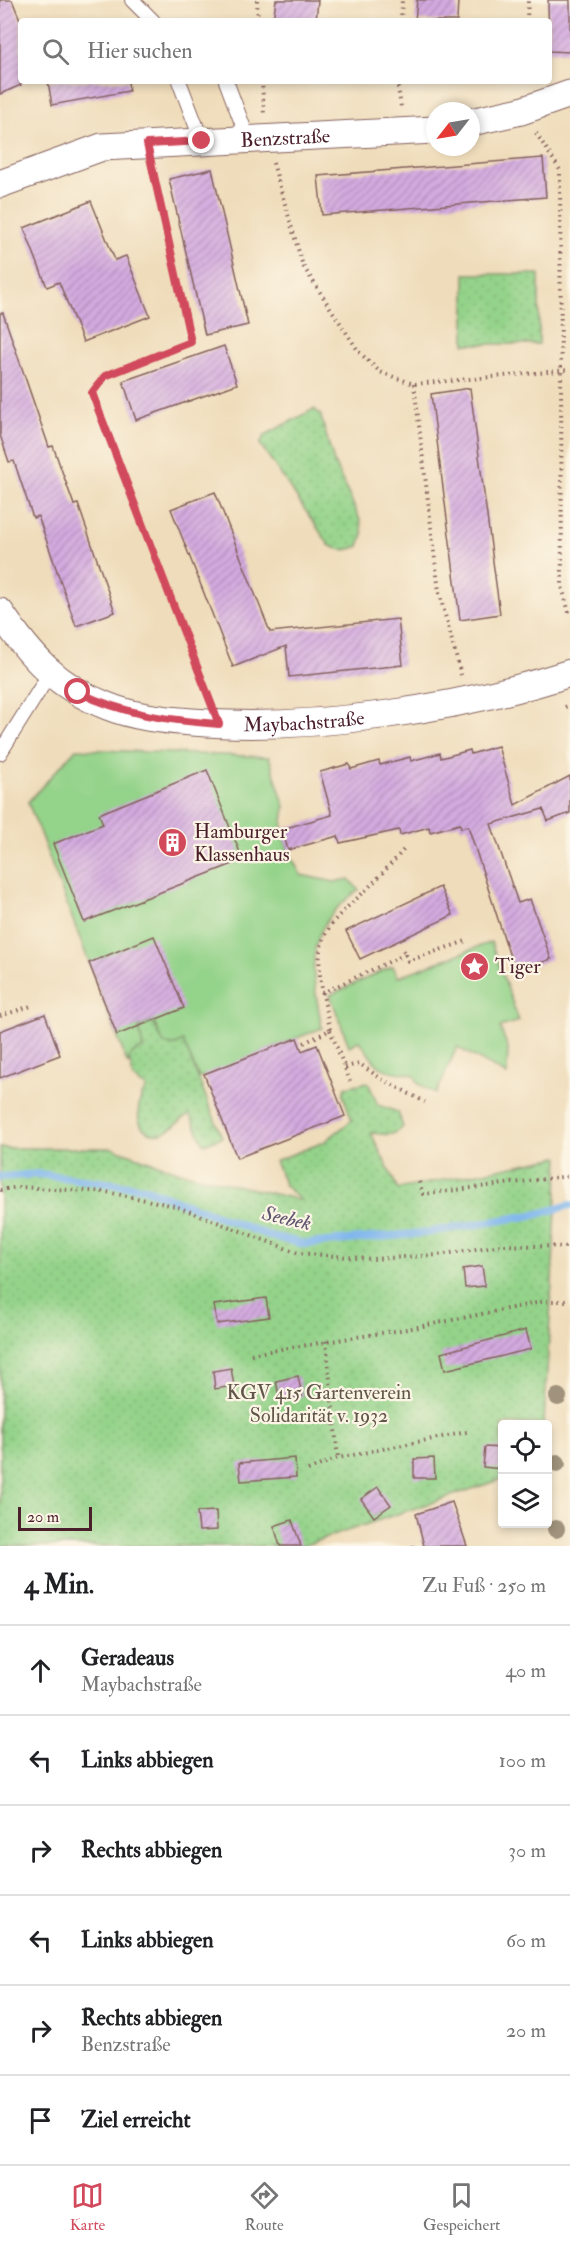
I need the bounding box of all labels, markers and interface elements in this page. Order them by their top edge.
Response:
search box [18,18,552,84]
icon: search [39,35,72,68]
text: Hier suchen [87,37,193,65]
north arrow [426,102,480,156]
street label: Benzstraße [240,123,331,153]
route end [188,127,214,153]
route start [64,678,90,704]
street label: Maybachstraße [243,705,366,737]
place label: Hamburger Klassenhaus [194,819,290,867]
building icon: Hamburger Klassenhaus [157,826,189,858]
place icon: Tiger [458,950,490,982]
place label: Tiger [495,954,541,979]
water label: Seebek [259,1200,314,1237]
park label: KGV 415 Gartenverein Solidarität v. 1932 [227,1380,411,1428]
map controls [498,1420,552,1528]
button: locate [498,1420,552,1474]
button: layers [498,1474,552,1528]
scale bar [18,1504,92,1532]
text: 20 m [27,1507,59,1527]
text: 4 Min. [24,1569,94,1601]
text: Zu Fuß · 250 m [422,1573,546,1598]
text: Geradeaus [81,1644,174,1672]
icon: ahead [24,1654,57,1687]
text: 40 m [505,1658,546,1683]
text: Maybachstraße [81,1672,202,1697]
icon: left [24,1744,57,1777]
text: Links abbiegen [81,1746,214,1774]
text: 100 m [499,1748,546,1773]
icon: right [24,1834,57,1867]
text: Rechts abbiegen [81,1836,222,1864]
text: 30 m [508,1838,546,1863]
icon: left [24,1924,57,1957]
text: Links abbiegen [81,1926,214,1954]
text: 60 m [506,1928,546,1953]
text: Rechts abbiegen [81,2004,222,2032]
icon: right [24,2014,57,2047]
text: 20 m [506,2018,546,2043]
text: Benzstraße [81,2032,171,2057]
icon: arrive [24,2104,57,2137]
text: Ziel erreicht [81,2106,191,2134]
tab: Karte [70,2179,105,2235]
tab: Route [245,2179,284,2235]
tab: Gespeichert [423,2179,500,2235]

